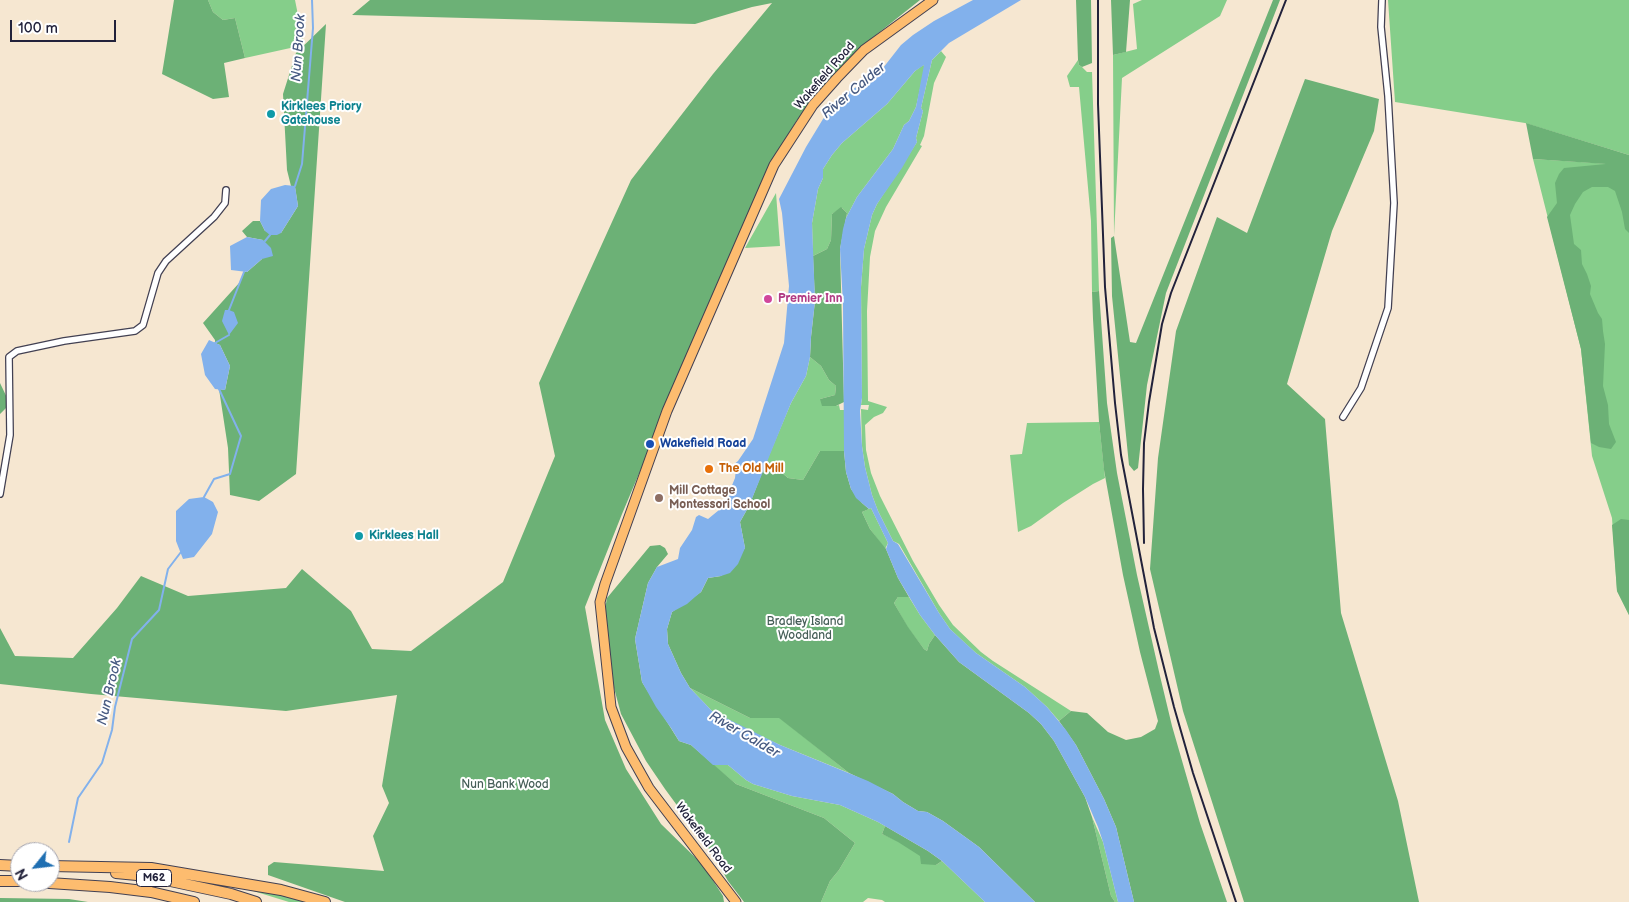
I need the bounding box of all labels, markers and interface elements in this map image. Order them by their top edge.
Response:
scale bar [12,10,119,42]
water label: Nun Brook [288,14,310,82]
text: 100 m [18,19,58,38]
street label: Wakefield Road [792,39,858,113]
water label: River Calder [819,59,889,123]
place label: Kirklees Priory Gatehouse [281,100,361,128]
marker: Kirklees Priory Gatehouse [265,108,277,120]
place label: Premier Inn [778,292,842,306]
marker: Premier Inn [762,293,774,305]
place label: Wakefield Road [660,437,746,451]
marker: Wakefield Road [644,438,656,450]
place label: The Old Mill [719,462,784,476]
marker: The Old Mill [703,463,715,475]
place label: Mill Cottage Montessori School [669,484,770,512]
marker: Mill Cottage Montessori School [653,492,665,504]
place label: Kirklees Hall [369,529,439,543]
marker: Kirklees Hall [353,530,365,542]
park label: Bradley Island Woodland [767,615,843,643]
water label: Nun Brook [94,657,126,727]
water label: River Calder [706,708,782,762]
park label: Nun Bank Wood [461,778,549,792]
street label: Wakefield Road [672,800,734,876]
north arrow [10,842,60,892]
text: N [12,865,32,883]
road number: M62 [136,870,172,886]

